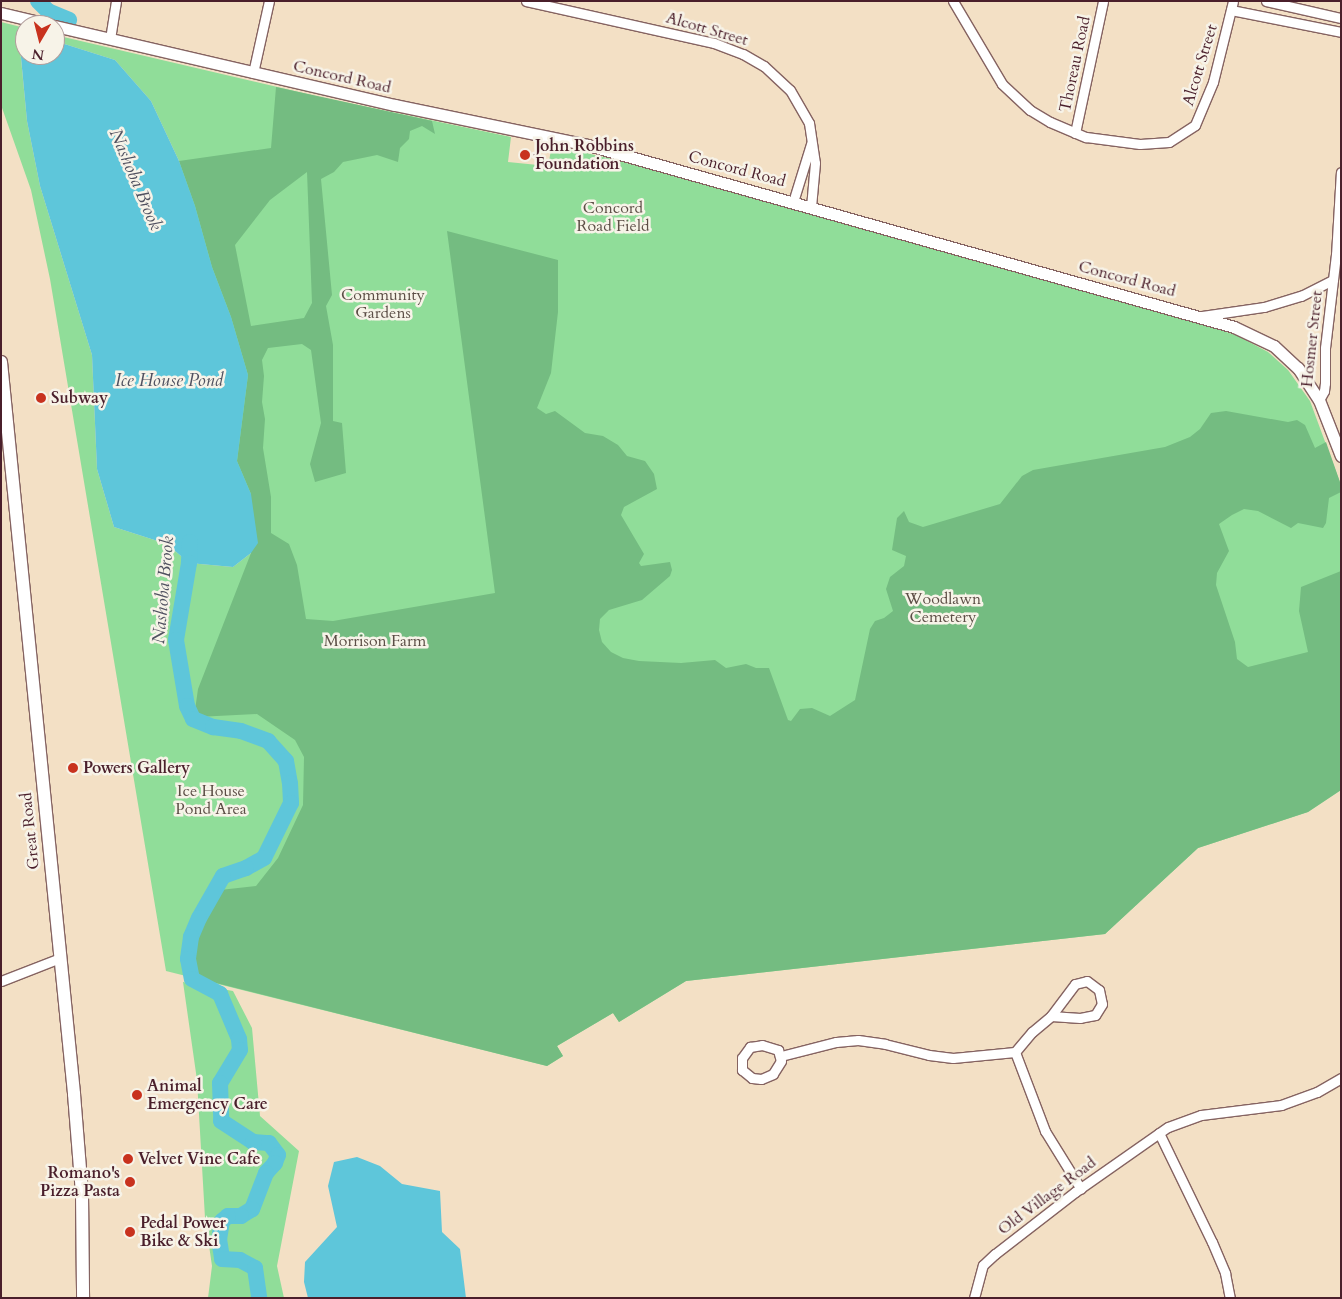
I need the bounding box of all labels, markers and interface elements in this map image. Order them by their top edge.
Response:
street label: Alcott Street [664,8,750,50]
street label: Thoreau Road [1055,14,1095,114]
north arrow [15,15,65,65]
street label: Alcott Street [1178,22,1222,108]
text: N [31,44,45,65]
street label: Concord Road [291,56,393,98]
water label: Nashoba Brook [104,126,166,234]
place label: John Robbins Foundation [535,136,634,174]
street label: Concord Road [686,147,788,191]
marker: John Robbins Foundation [519,149,531,161]
park label: Concord Road Field [577,198,649,236]
street label: Concord Road [1076,257,1178,301]
park label: Community Gardens [341,285,425,323]
street label: Hosmer Street [1297,290,1327,388]
water label: Ice House Pond [115,370,223,392]
place label: Subway [51,388,108,408]
marker: Subway [35,392,47,404]
water label: Nashoba Brook [149,535,179,645]
park label: Woodlawn Cemetery [905,589,981,627]
park label: Morrison Farm [324,631,426,651]
place label: Powers Gallery [83,758,190,778]
marker: Powers Gallery [67,762,79,774]
park label: Ice House Pond Area [175,781,247,819]
street label: Great Road [16,792,44,870]
place label: Animal Emergency Care [147,1076,268,1114]
marker: Animal Emergency Care [131,1089,143,1101]
place label: Velvet Vine Cafe [138,1149,260,1169]
marker: Velvet Vine Cafe [122,1153,134,1165]
street label: Old Village Road [994,1153,1100,1239]
place label: Romano's Pizza Pasta [40,1163,120,1201]
marker: Romano's Pizza Pasta [124,1176,136,1188]
place label: Pedal Power Bike & Ski [140,1213,226,1251]
marker: Pedal Power Bike & Ski [124,1226,136,1238]

